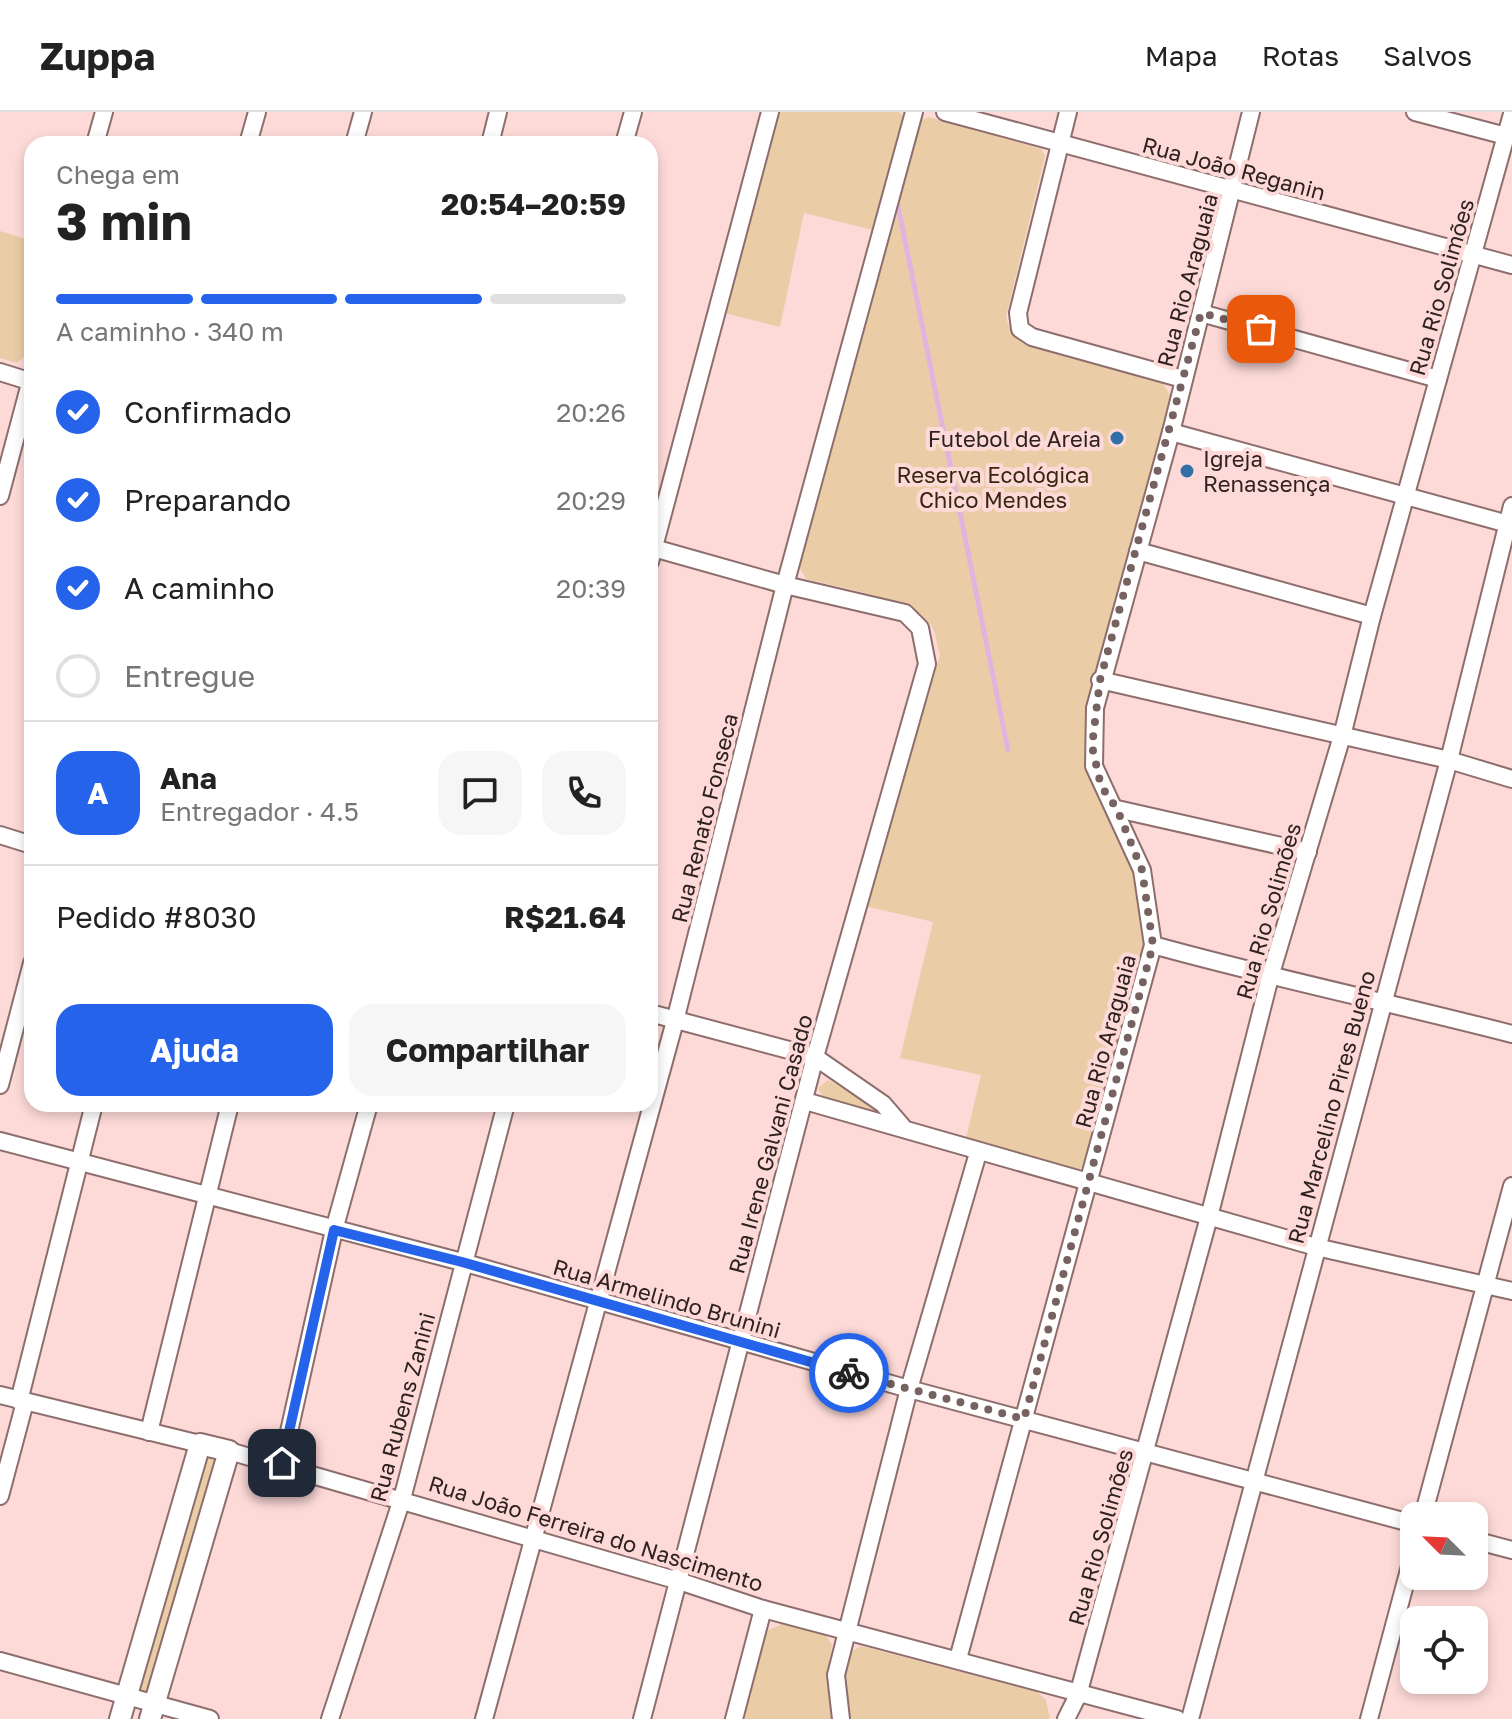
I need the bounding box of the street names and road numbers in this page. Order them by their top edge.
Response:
street label: Rua João Reganin [1139,131,1329,205]
street label: Rua Rio Araguaia [1151,190,1223,370]
street label: Rua Rio Solimões [1403,196,1479,378]
street label: Rua Renato Fonseca [665,710,743,926]
street label: Rua Rio Solimões [1230,820,1306,1002]
street label: Rua Rio Araguaia [1069,951,1141,1131]
street label: Rua Marcelino Pires Bueno [1282,968,1380,1246]
street label: Rua Irene Galvani Casado [722,1011,818,1277]
street label: Rua Armelindo Brunini [550,1253,784,1343]
street label: Rua Rubens Zanini [364,1309,440,1505]
street label: Rua Rio Solimões [1062,1446,1138,1628]
street label: Rua João Ferreira do Nascimento [426,1469,766,1597]

